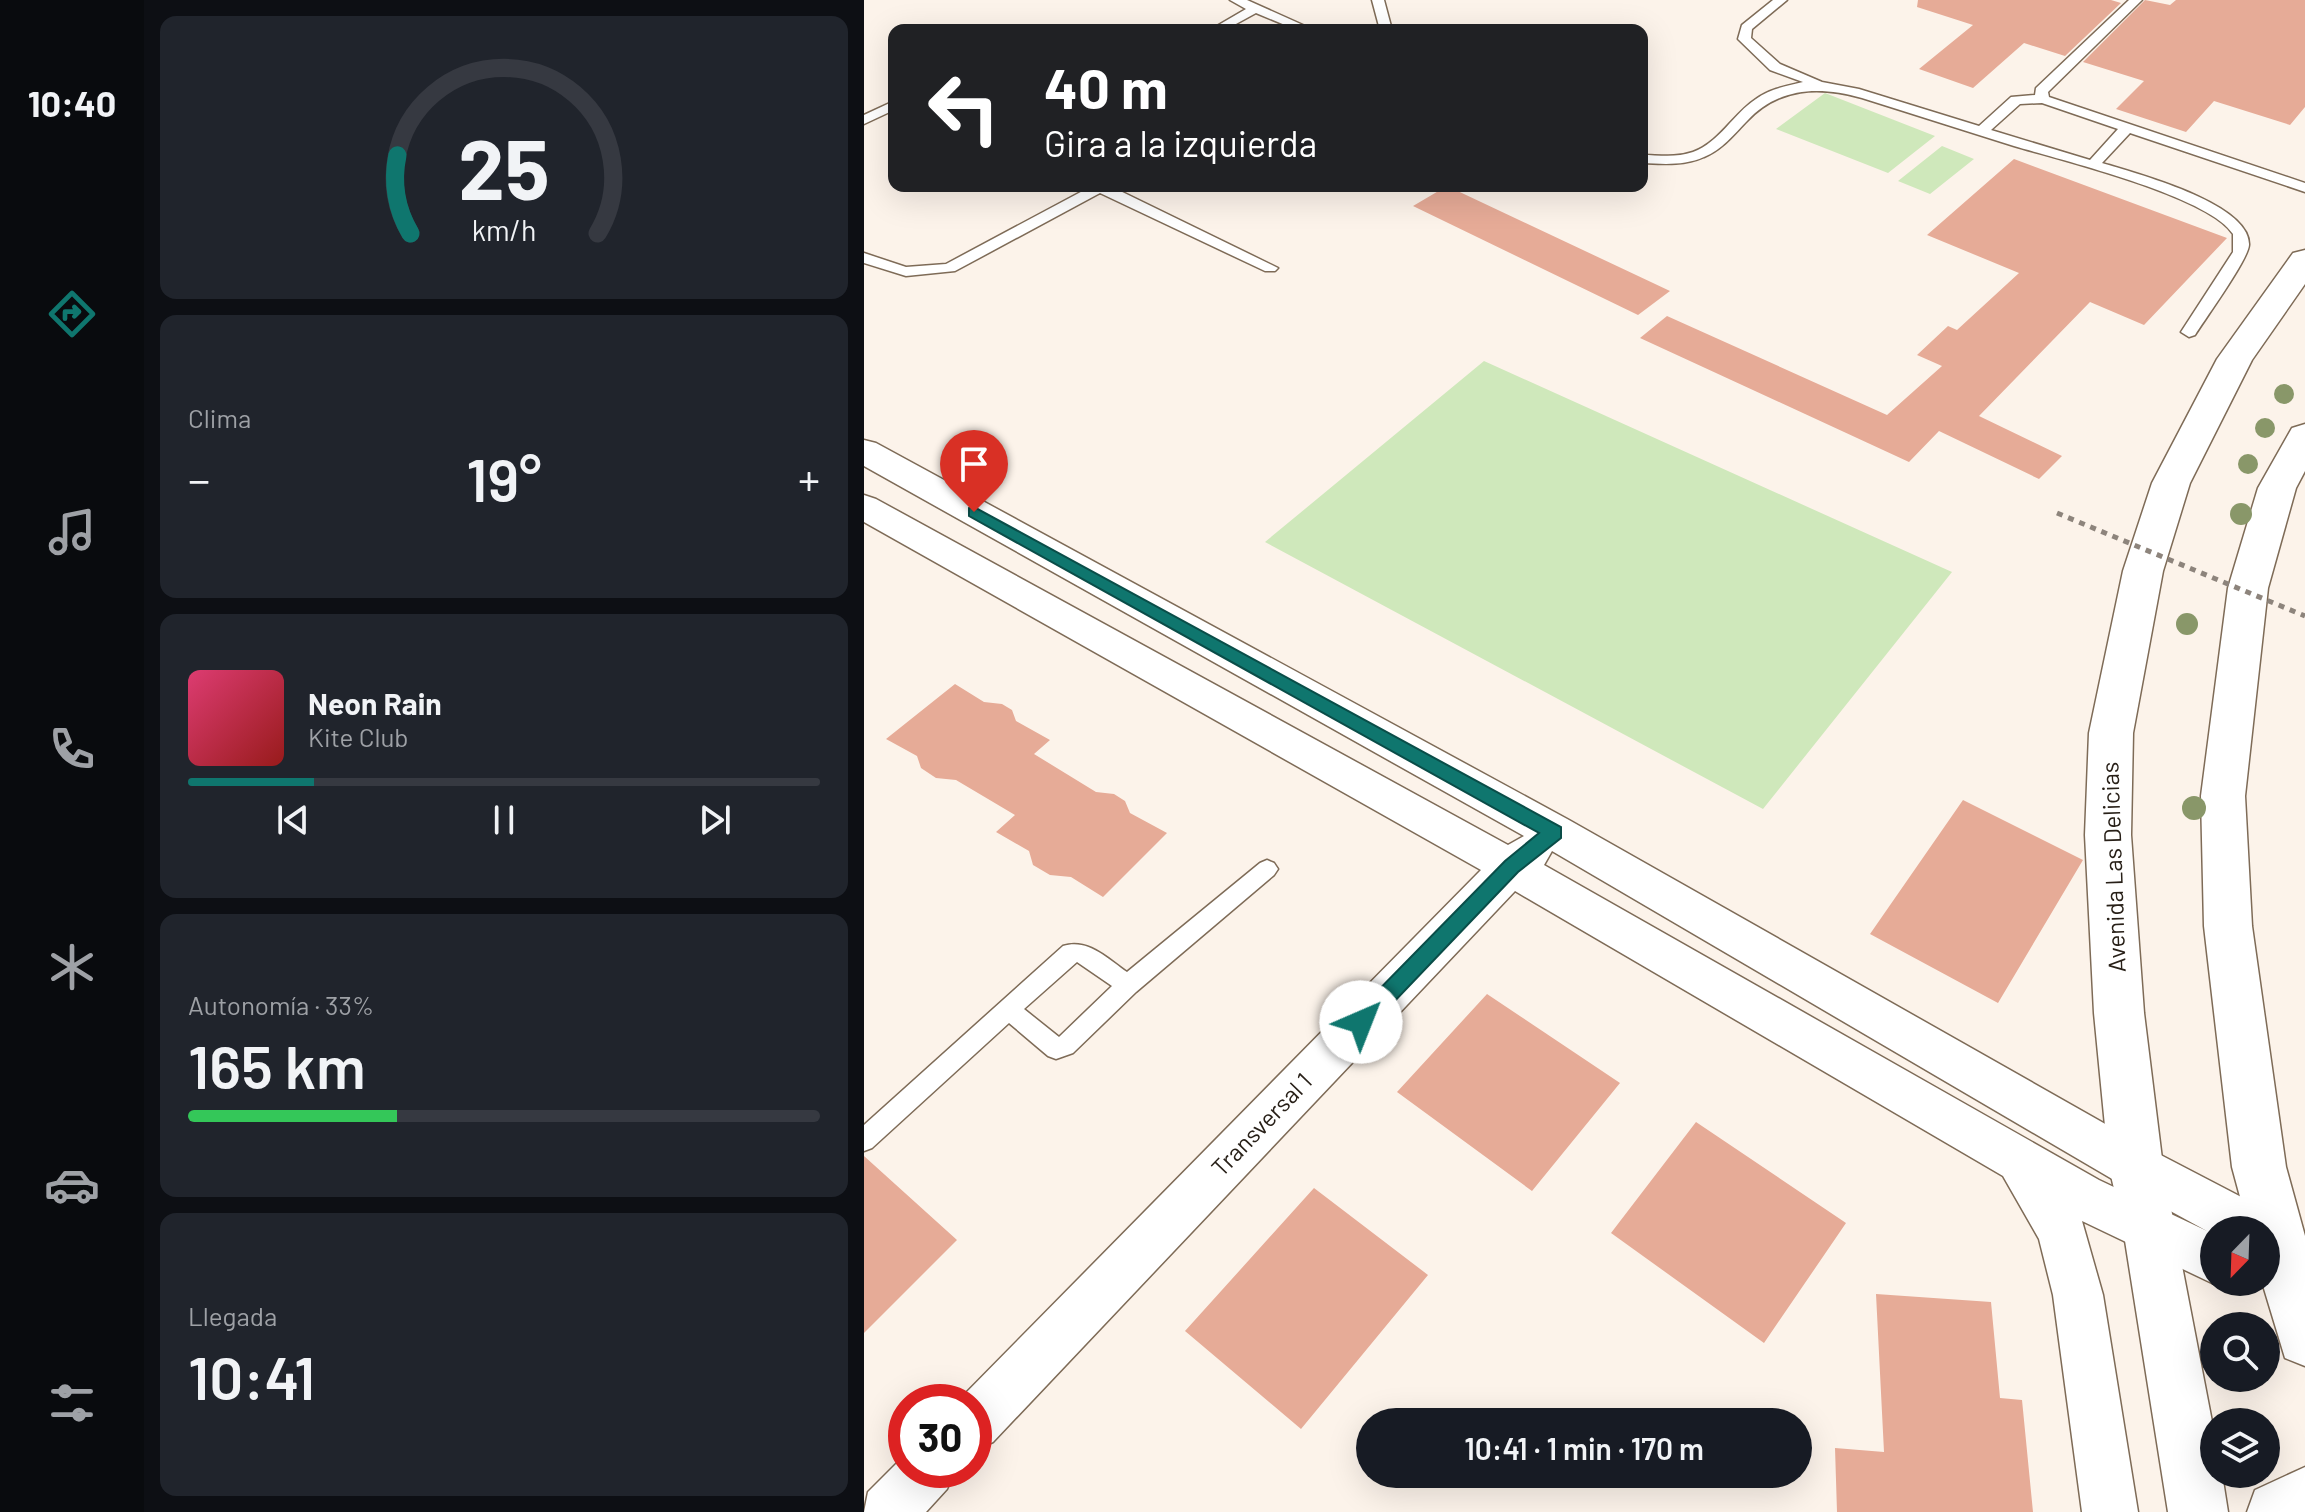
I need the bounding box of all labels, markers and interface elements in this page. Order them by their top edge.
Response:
text: 40 m [1044,53,1168,120]
icon: left [912,56,1016,160]
text: 10:40 [28,81,116,124]
text: 25 [458,116,550,216]
text: Gira a la izquierda [1044,121,1317,164]
text: km/h [472,212,536,247]
icon: directions [44,286,100,342]
text: Clima [188,402,251,433]
pin [940,430,1008,512]
text: 19° [466,442,542,514]
icon: arrive [952,442,996,486]
text: − [188,452,210,505]
text: + [798,452,820,505]
icon: music [44,504,100,560]
text: Neon Rain [308,685,442,721]
icon: phone [44,721,100,777]
text: Kite Club [308,721,409,752]
street label: Avenida Las Delicias [2094,761,2131,973]
icon: previous [271,798,315,842]
icon: pause [482,798,526,842]
icon: next [693,798,737,842]
icon: climate [44,939,100,995]
position arrow [1319,980,1403,1064]
text: Autonomía · 33% [188,989,374,1020]
text: 165 km [188,1029,366,1101]
street label: Transversal 1 [1205,1066,1317,1182]
icon: car [44,1157,100,1213]
north arrow [2200,1216,2280,1296]
map controls [2200,1216,2280,1488]
text: Llegada [188,1300,277,1331]
button: search [2200,1312,2280,1392]
text: 10:41 [188,1340,315,1412]
icon: filters [44,1375,100,1431]
speed limit sign: 30 [888,1384,992,1488]
button: layers [2200,1408,2280,1488]
text: 10:41 · 1 min · 170 m [1464,1430,1704,1466]

